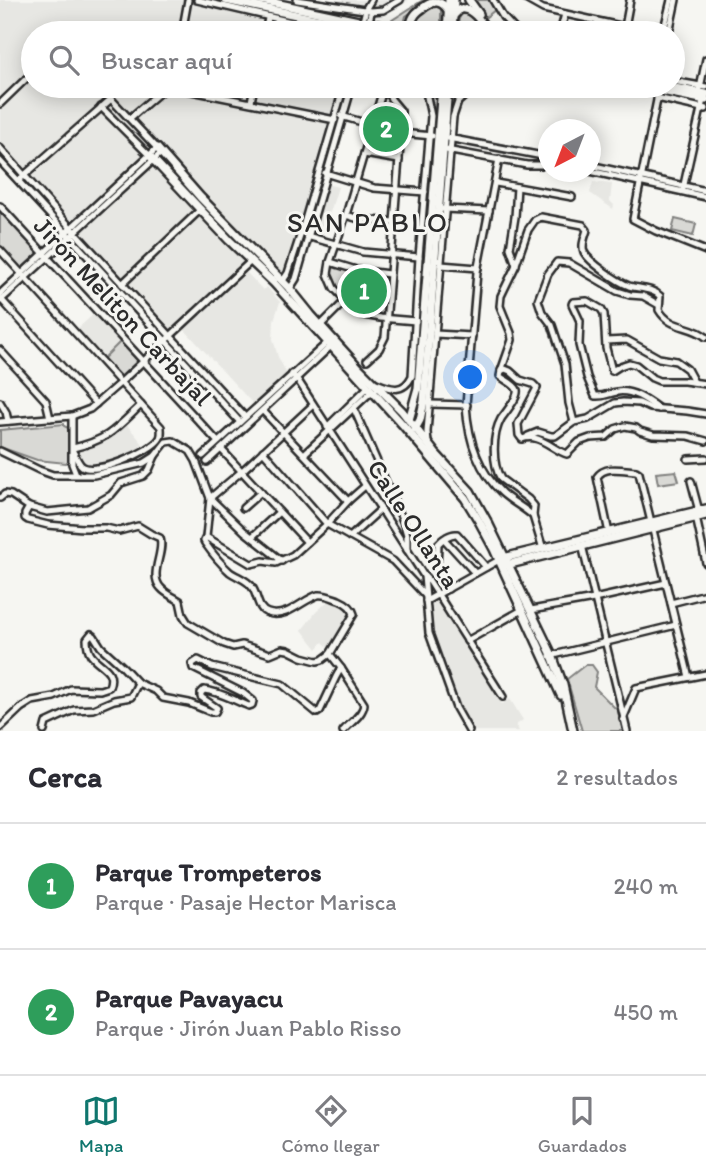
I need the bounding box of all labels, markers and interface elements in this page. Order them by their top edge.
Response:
search box [21,21,685,98]
icon: search [45,41,83,79]
text: Buscar aquí [101,44,232,76]
pin: 2 [363,103,409,155]
north arrow [538,119,601,182]
district label: SAN PABLO [287,205,449,239]
street label: Jirón Meliton Carbajal [27,210,219,412]
pin: 1 [341,265,387,317]
your location [453,360,487,394]
street label: Calle Ollanta [360,453,468,595]
text: Cerca [28,758,102,795]
text: 2 resultados [556,763,678,791]
text: Parque Trompeteros [95,856,322,888]
text: 1 [46,872,56,900]
text: 240 m [613,872,678,900]
text: Parque · Pasaje Hector Marisca [95,888,397,916]
text: Parque Pavayacu [95,982,283,1014]
text: 2 [45,998,57,1026]
text: 450 m [613,998,678,1026]
text: Parque · Jirón Juan Pablo Risso [95,1014,401,1042]
tab: Mapa [79,1092,123,1157]
tab: Cómo llegar [281,1092,380,1157]
tab: Guardados [538,1092,627,1157]

